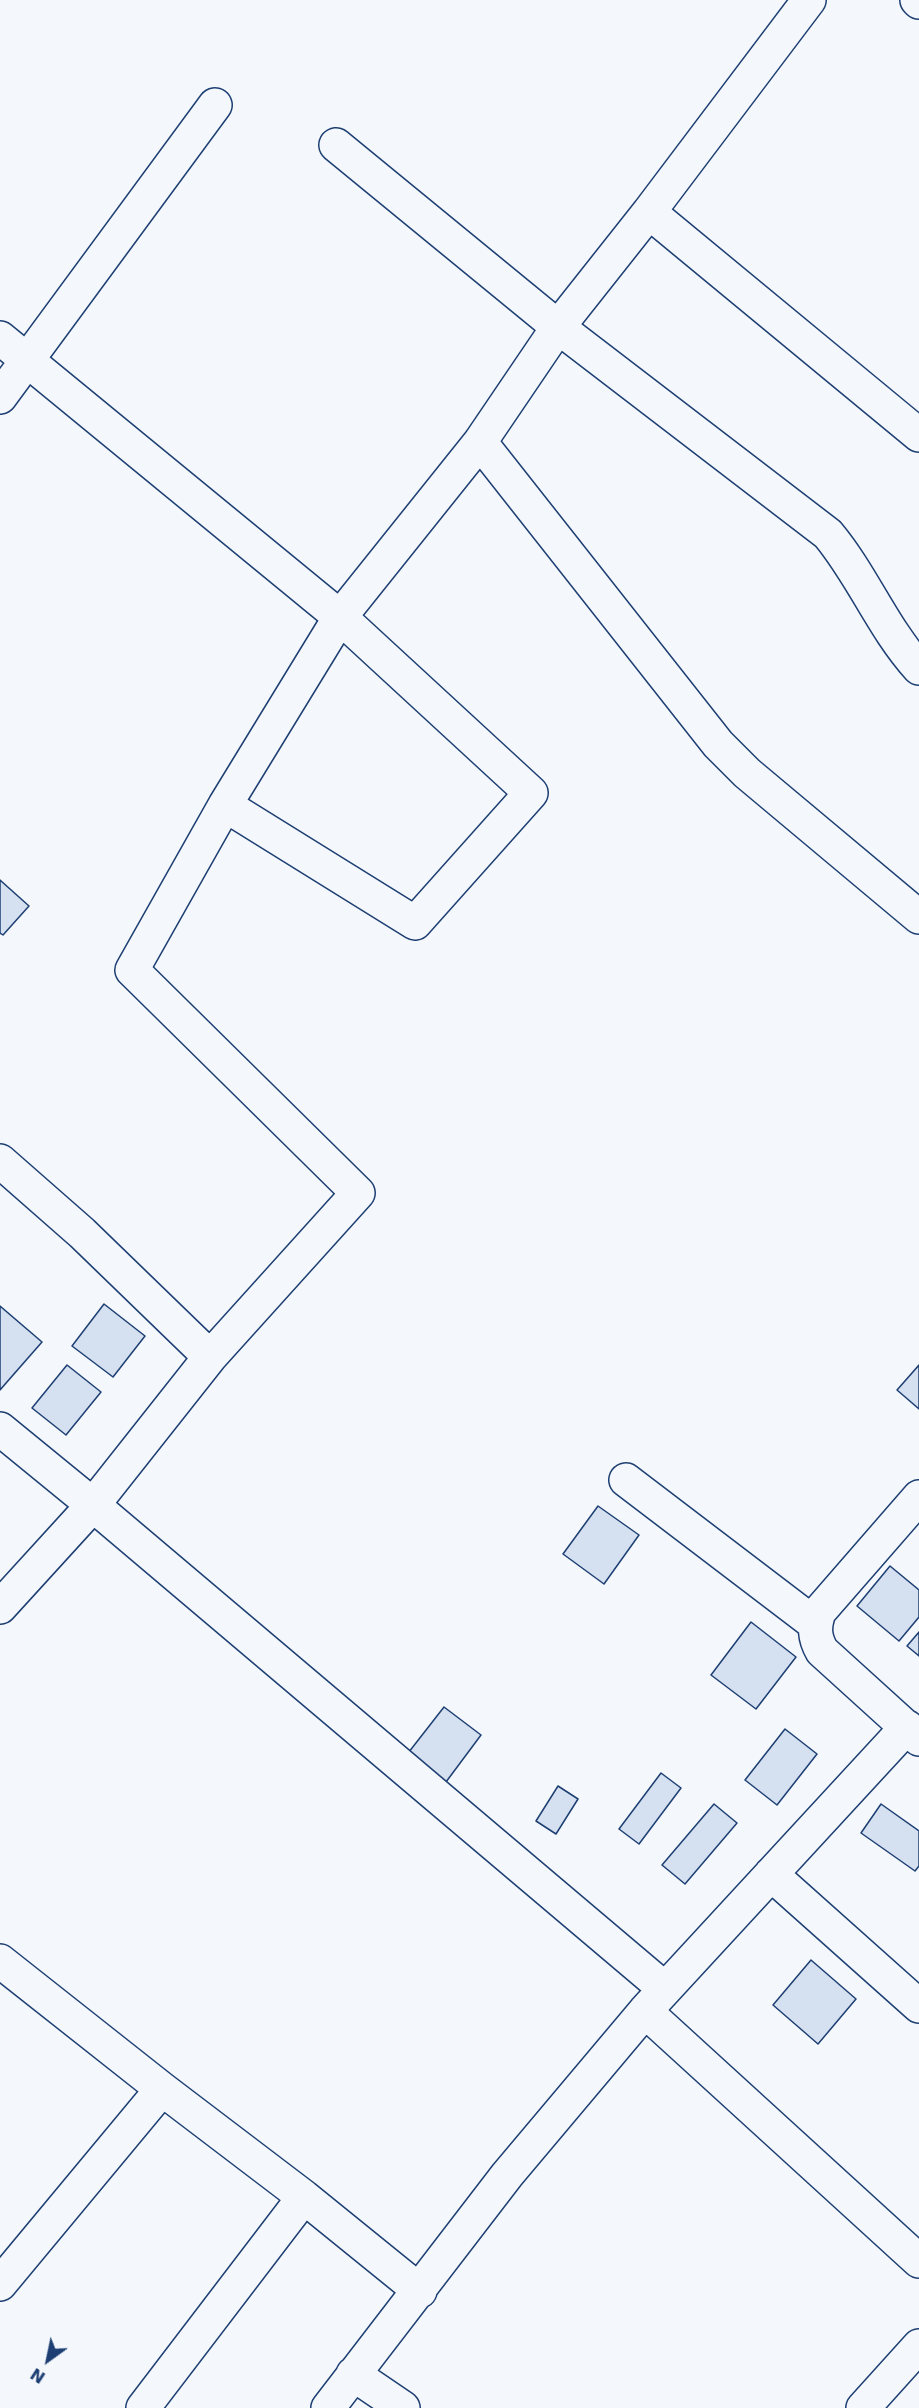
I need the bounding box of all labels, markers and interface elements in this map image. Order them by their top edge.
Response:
north arrow [18,2330,78,2390]
text: N [27,2364,49,2387]

